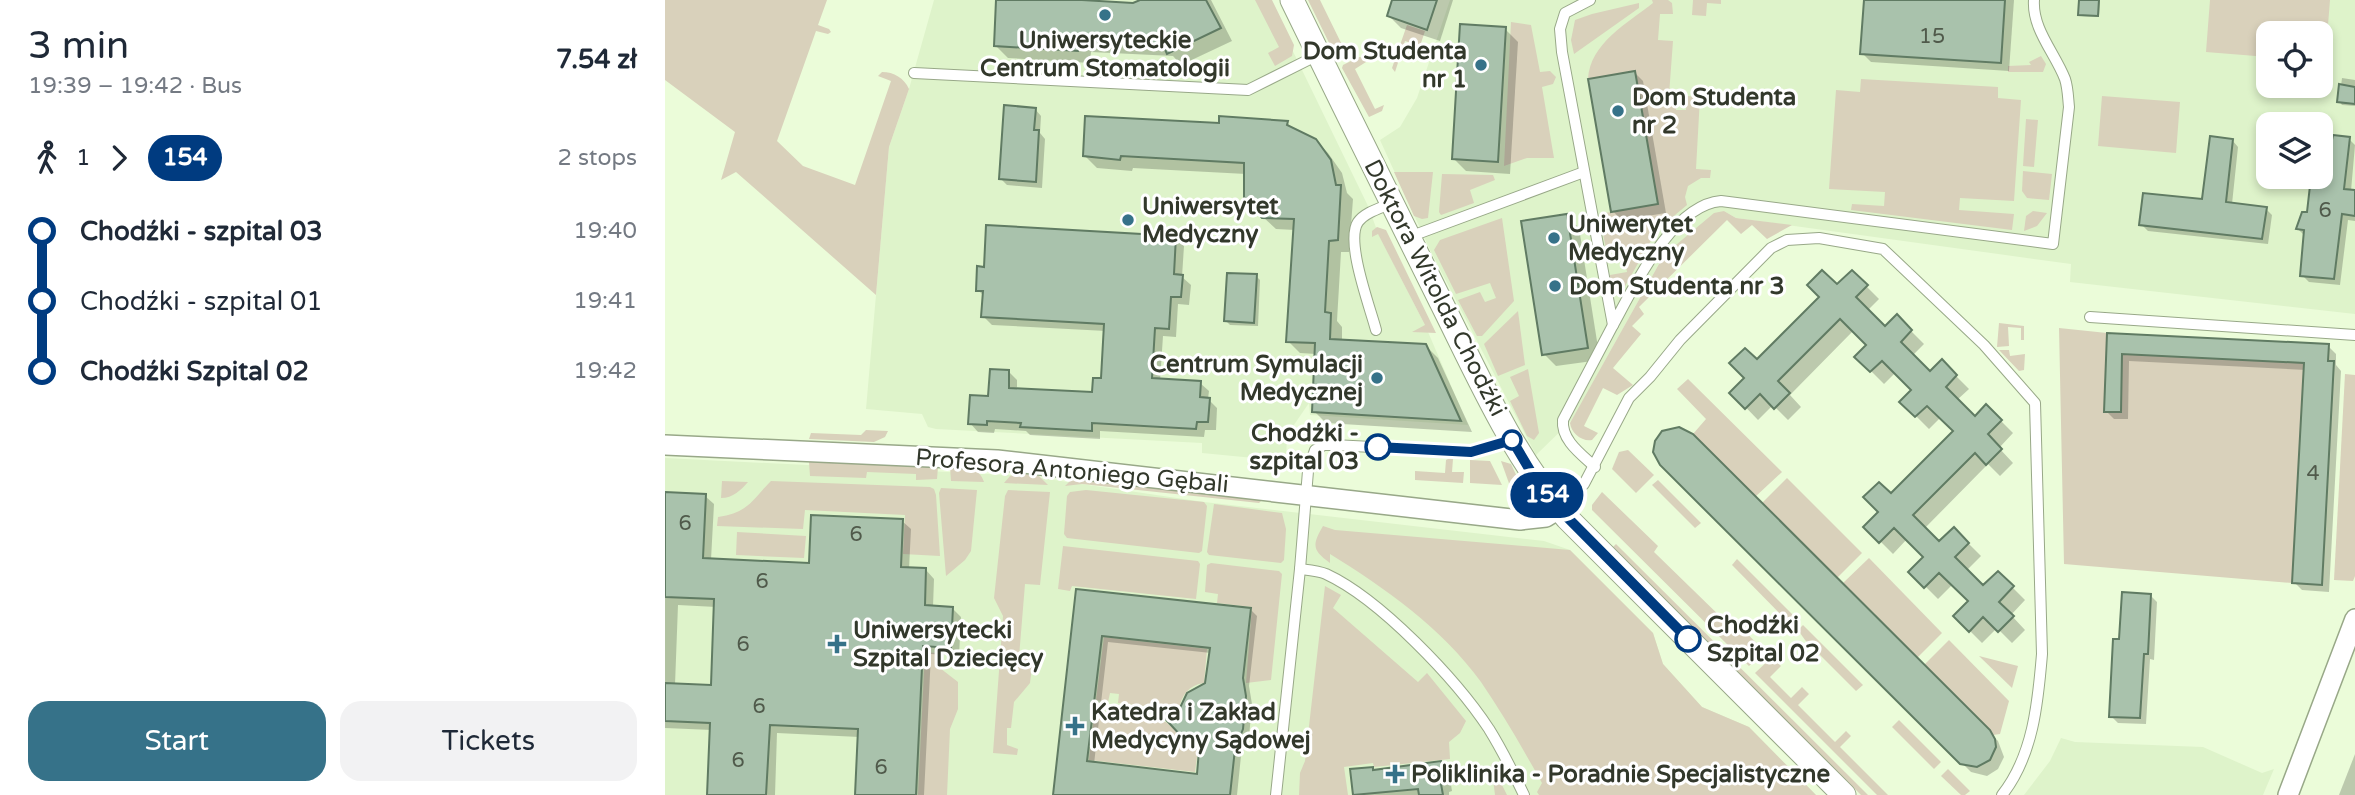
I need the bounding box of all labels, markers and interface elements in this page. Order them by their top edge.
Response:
marker: Uniwersyteckie Centrum Stomatologii [1097,7,1113,23]
map controls [2256,21,2333,189]
button: locate [2256,21,2333,98]
text: 3 min [28,23,129,69]
house number: 15 [1919,24,1945,49]
place label: Uniwersyteckie Centrum Stomatologii [980,26,1230,83]
place label: Dom Studenta nr 1 [1303,37,1467,94]
text: 7.54 zł [556,44,637,75]
marker: Dom Studenta nr 1 [1473,57,1489,73]
text: 19:39 – 19:42 · Bus [28,72,242,100]
place label: Dom Studenta nr 2 [1632,83,1796,140]
marker: Dom Studenta nr 2 [1610,103,1626,119]
button: layers [2256,112,2333,189]
icon: walk [28,139,66,177]
icon: forward [100,139,138,177]
text: 154 [162,143,208,172]
text: 1 [76,144,90,172]
text: 2 stops [557,144,637,172]
street label: Doktora Witolda Chodźki [1358,155,1512,421]
place label: Uniwersytet Medyczny [1142,192,1279,249]
house number: 6 [2318,198,2332,223]
place label: Uniwerytet Medyczny [1568,210,1694,267]
marker: Uniwersytet Medyczny [1120,212,1136,228]
text: Chodźki - szpital 03 [80,216,323,247]
text: 19:40 [573,217,637,245]
marker: Uniwerytet Medyczny [1546,230,1562,246]
place label: Dom Studenta nr 3 [1569,272,1785,301]
marker: Dom Studenta nr 3 [1547,278,1563,294]
text: Chodźki - szpital 01 [80,286,323,317]
text: 19:41 [573,287,637,315]
place label: Centrum Symulacji Medycznej [1150,350,1363,407]
text: Chodźki Szpital 02 [80,356,309,387]
text: 19:42 [573,357,637,385]
marker: Centrum Symulacji Medycznej [1369,370,1385,386]
place label: Chodźki - szpital 03 [1249,419,1359,476]
unlabelled marker [1502,430,1522,450]
marker: Chodźki - szpital 03 [1365,434,1391,460]
street label: Profesora Antoniego Gębali [914,443,1230,499]
house number: 4 [2306,461,2320,486]
line badge: 154 [1507,472,1587,518]
text: 154 [1524,480,1570,509]
house number: 6 [678,511,692,536]
house number: 6 [849,522,863,547]
house number: 6 [755,569,769,594]
place label: Chodźki Szpital 02 [1707,611,1820,668]
place label: Uniwersytecki Szpital Dziecięcy [853,616,1043,673]
marker: Chodźki Szpital 02 [1675,626,1701,652]
house number: 6 [736,632,750,657]
marker: Uniwersytecki Szpital Dziecięcy [827,634,847,654]
house number: 6 [752,694,766,719]
place label: Katedra i Zakład Medycyny Sądowej [1091,698,1311,755]
button: Start [28,701,326,781]
button: Tickets [340,701,637,781]
marker: Katedra i Zakład Medycyny Sądowej [1065,716,1085,736]
house number: 6 [731,748,745,773]
house number: 6 [874,755,888,780]
place label: Poliklinika - Poradnie Specjalistyczne [1411,760,1830,789]
marker: Poliklinika - Poradnie Specjalistyczne [1385,764,1405,784]

